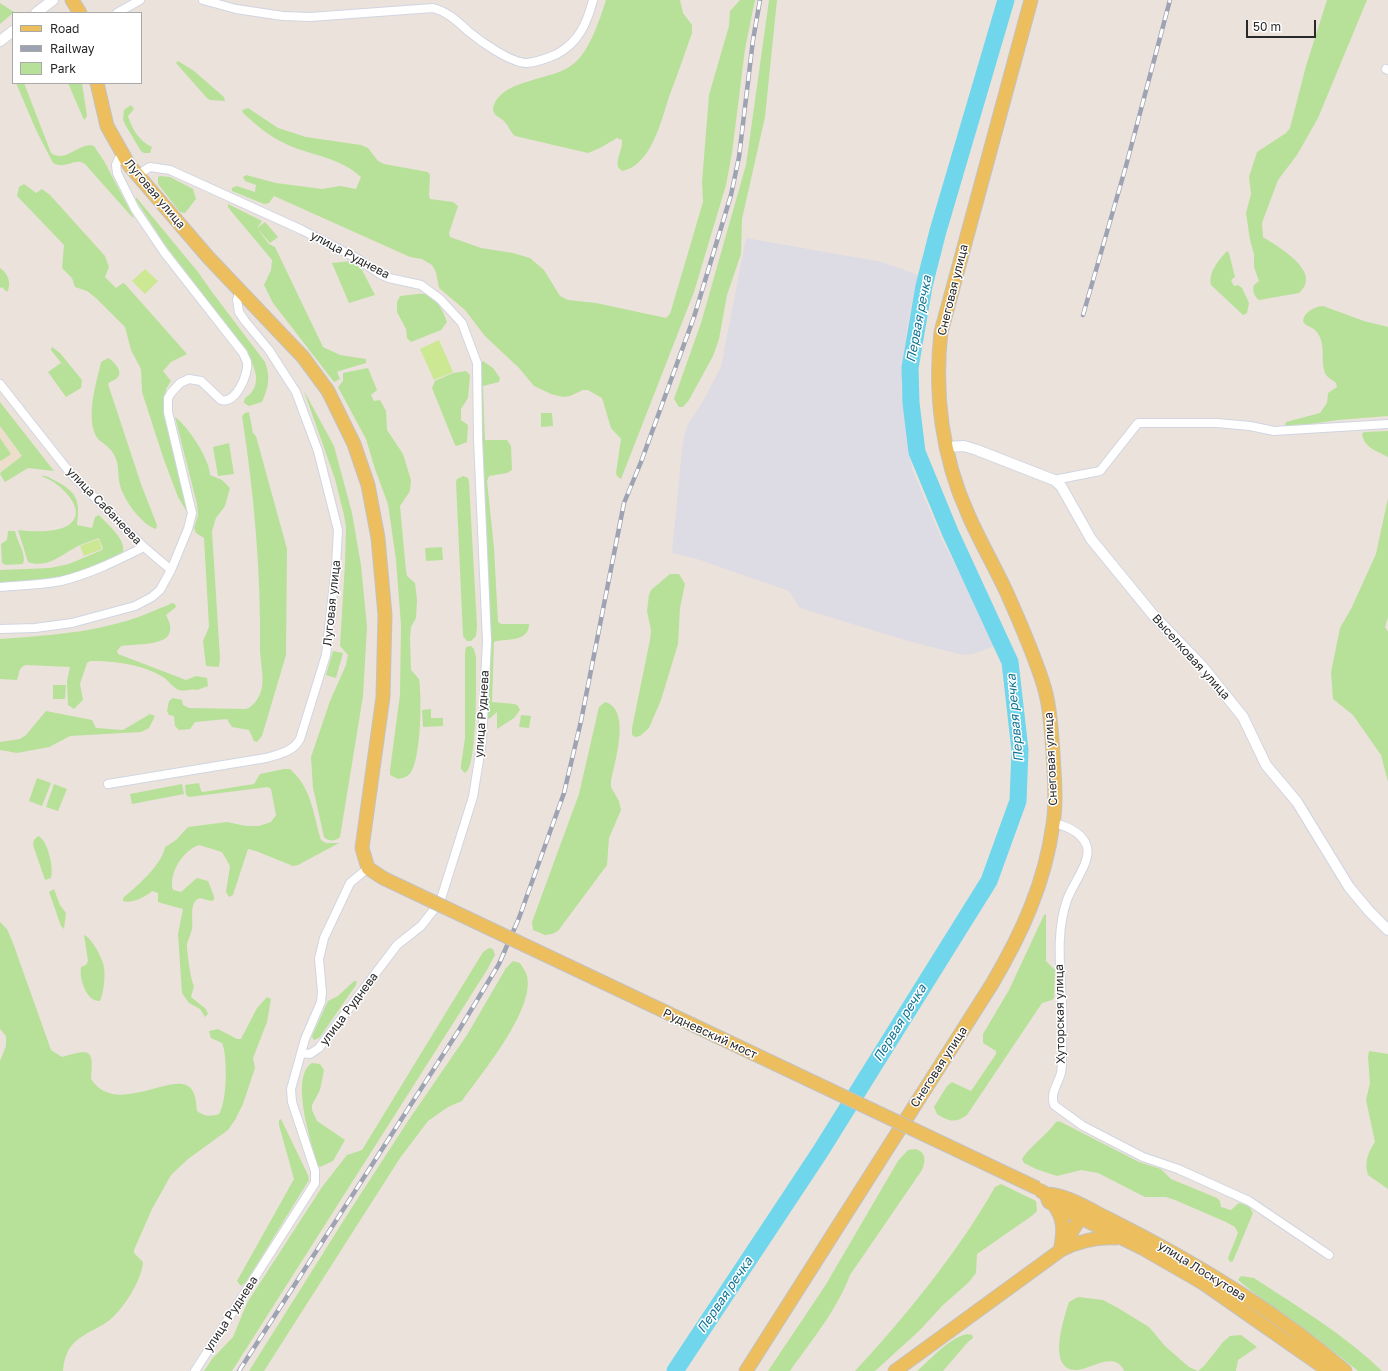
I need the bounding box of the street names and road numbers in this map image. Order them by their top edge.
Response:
street label: Луговая улица [122,156,188,232]
street label: улица Руднева [308,228,392,282]
street label: Снеговая улица [935,243,971,337]
street label: улица Сабанеева [63,464,145,548]
street label: Луговая улица [320,559,344,647]
street label: Выселковая улица [1149,611,1233,703]
street label: улица Руднева [472,670,492,758]
street label: Снеговая улица [1041,712,1061,806]
street label: Хуторская улица [1052,964,1068,1064]
street label: улица Руднева [317,970,381,1048]
street label: Рудневский мост [661,1006,759,1062]
street label: Снеговая улица [907,1024,971,1110]
street label: улица Лоскутова [1155,1238,1249,1304]
street label: улица Руднева [201,1273,261,1355]

